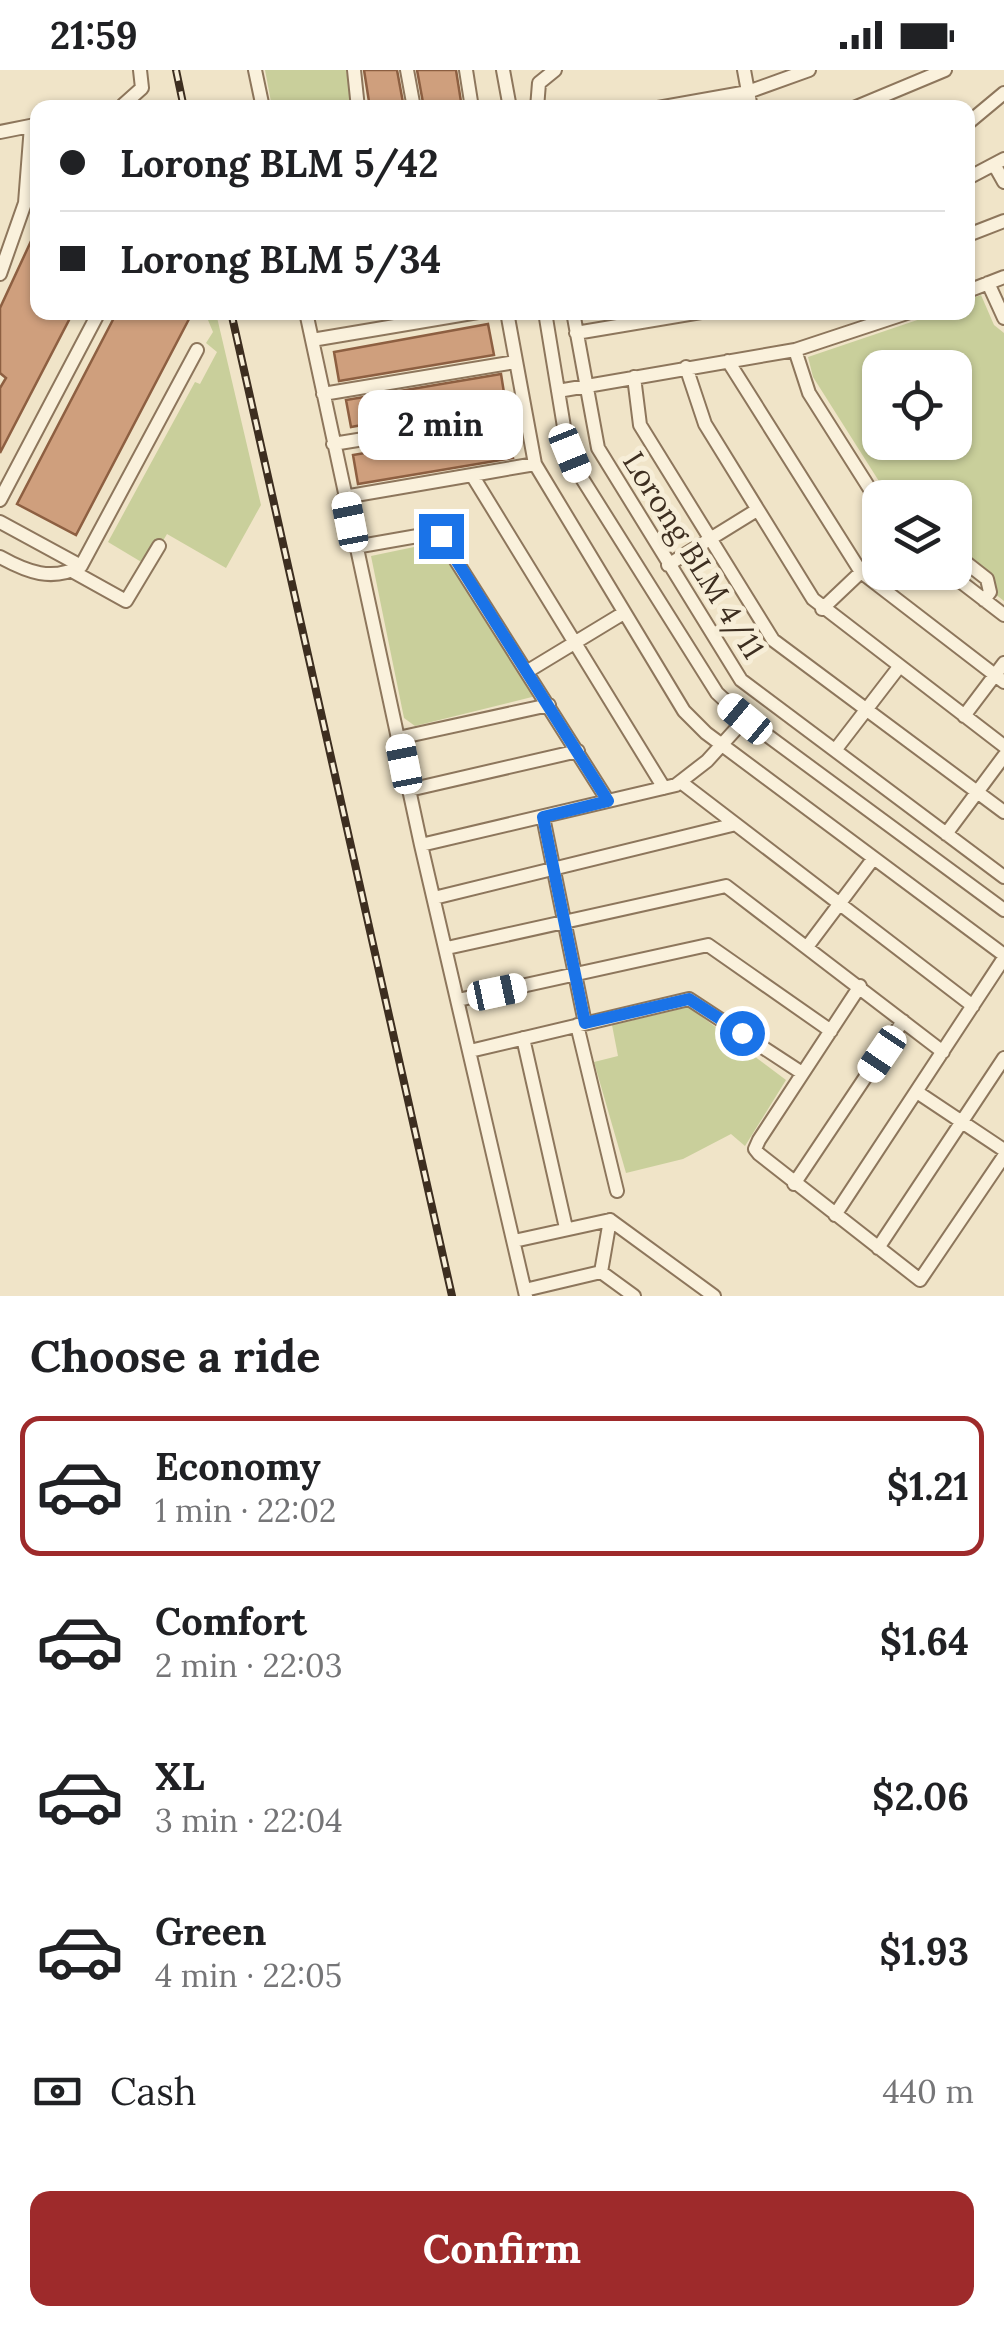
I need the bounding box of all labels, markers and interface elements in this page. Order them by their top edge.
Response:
text: 21:59 [50,11,138,59]
text: Lorong BLM 5/42 [120,139,439,187]
text: Lorong BLM 5/34 [120,235,441,283]
map controls [862,350,972,590]
button: locate [862,350,972,460]
callout: 2 min [358,391,524,461]
text: 2 min [398,404,483,445]
car [545,420,595,486]
street label: Lorong BLM 4/11 [614,444,773,666]
button: layers [862,480,972,590]
car [330,490,370,554]
route end [419,514,464,559]
car [712,688,778,750]
car [384,732,424,796]
car [465,971,529,1013]
route start [720,1011,765,1056]
car [853,1021,911,1087]
text: Choose a ride [30,1327,320,1384]
icon: car [35,1441,125,1531]
text: Economy [155,1442,321,1490]
text: $1.21 [887,1462,969,1510]
text: 1 min · 22:02 [155,1490,336,1531]
icon: car [35,1596,125,1686]
text: Comfort [155,1597,307,1645]
text: $1.64 [880,1617,969,1665]
text: 2 min · 22:03 [155,1645,343,1686]
icon: car [35,1751,125,1841]
text: XL [155,1752,205,1800]
text: $2.06 [872,1772,969,1820]
text: 3 min · 22:04 [155,1800,343,1841]
icon: car [35,1906,125,1996]
text: Green [155,1907,267,1955]
text: $1.93 [879,1927,969,1975]
text: 4 min · 22:05 [155,1955,342,1996]
icon: cash [30,2064,85,2119]
text: Cash [110,2067,197,2115]
text: 440 m [882,2071,974,2112]
button: Confirm [30,2191,974,2306]

